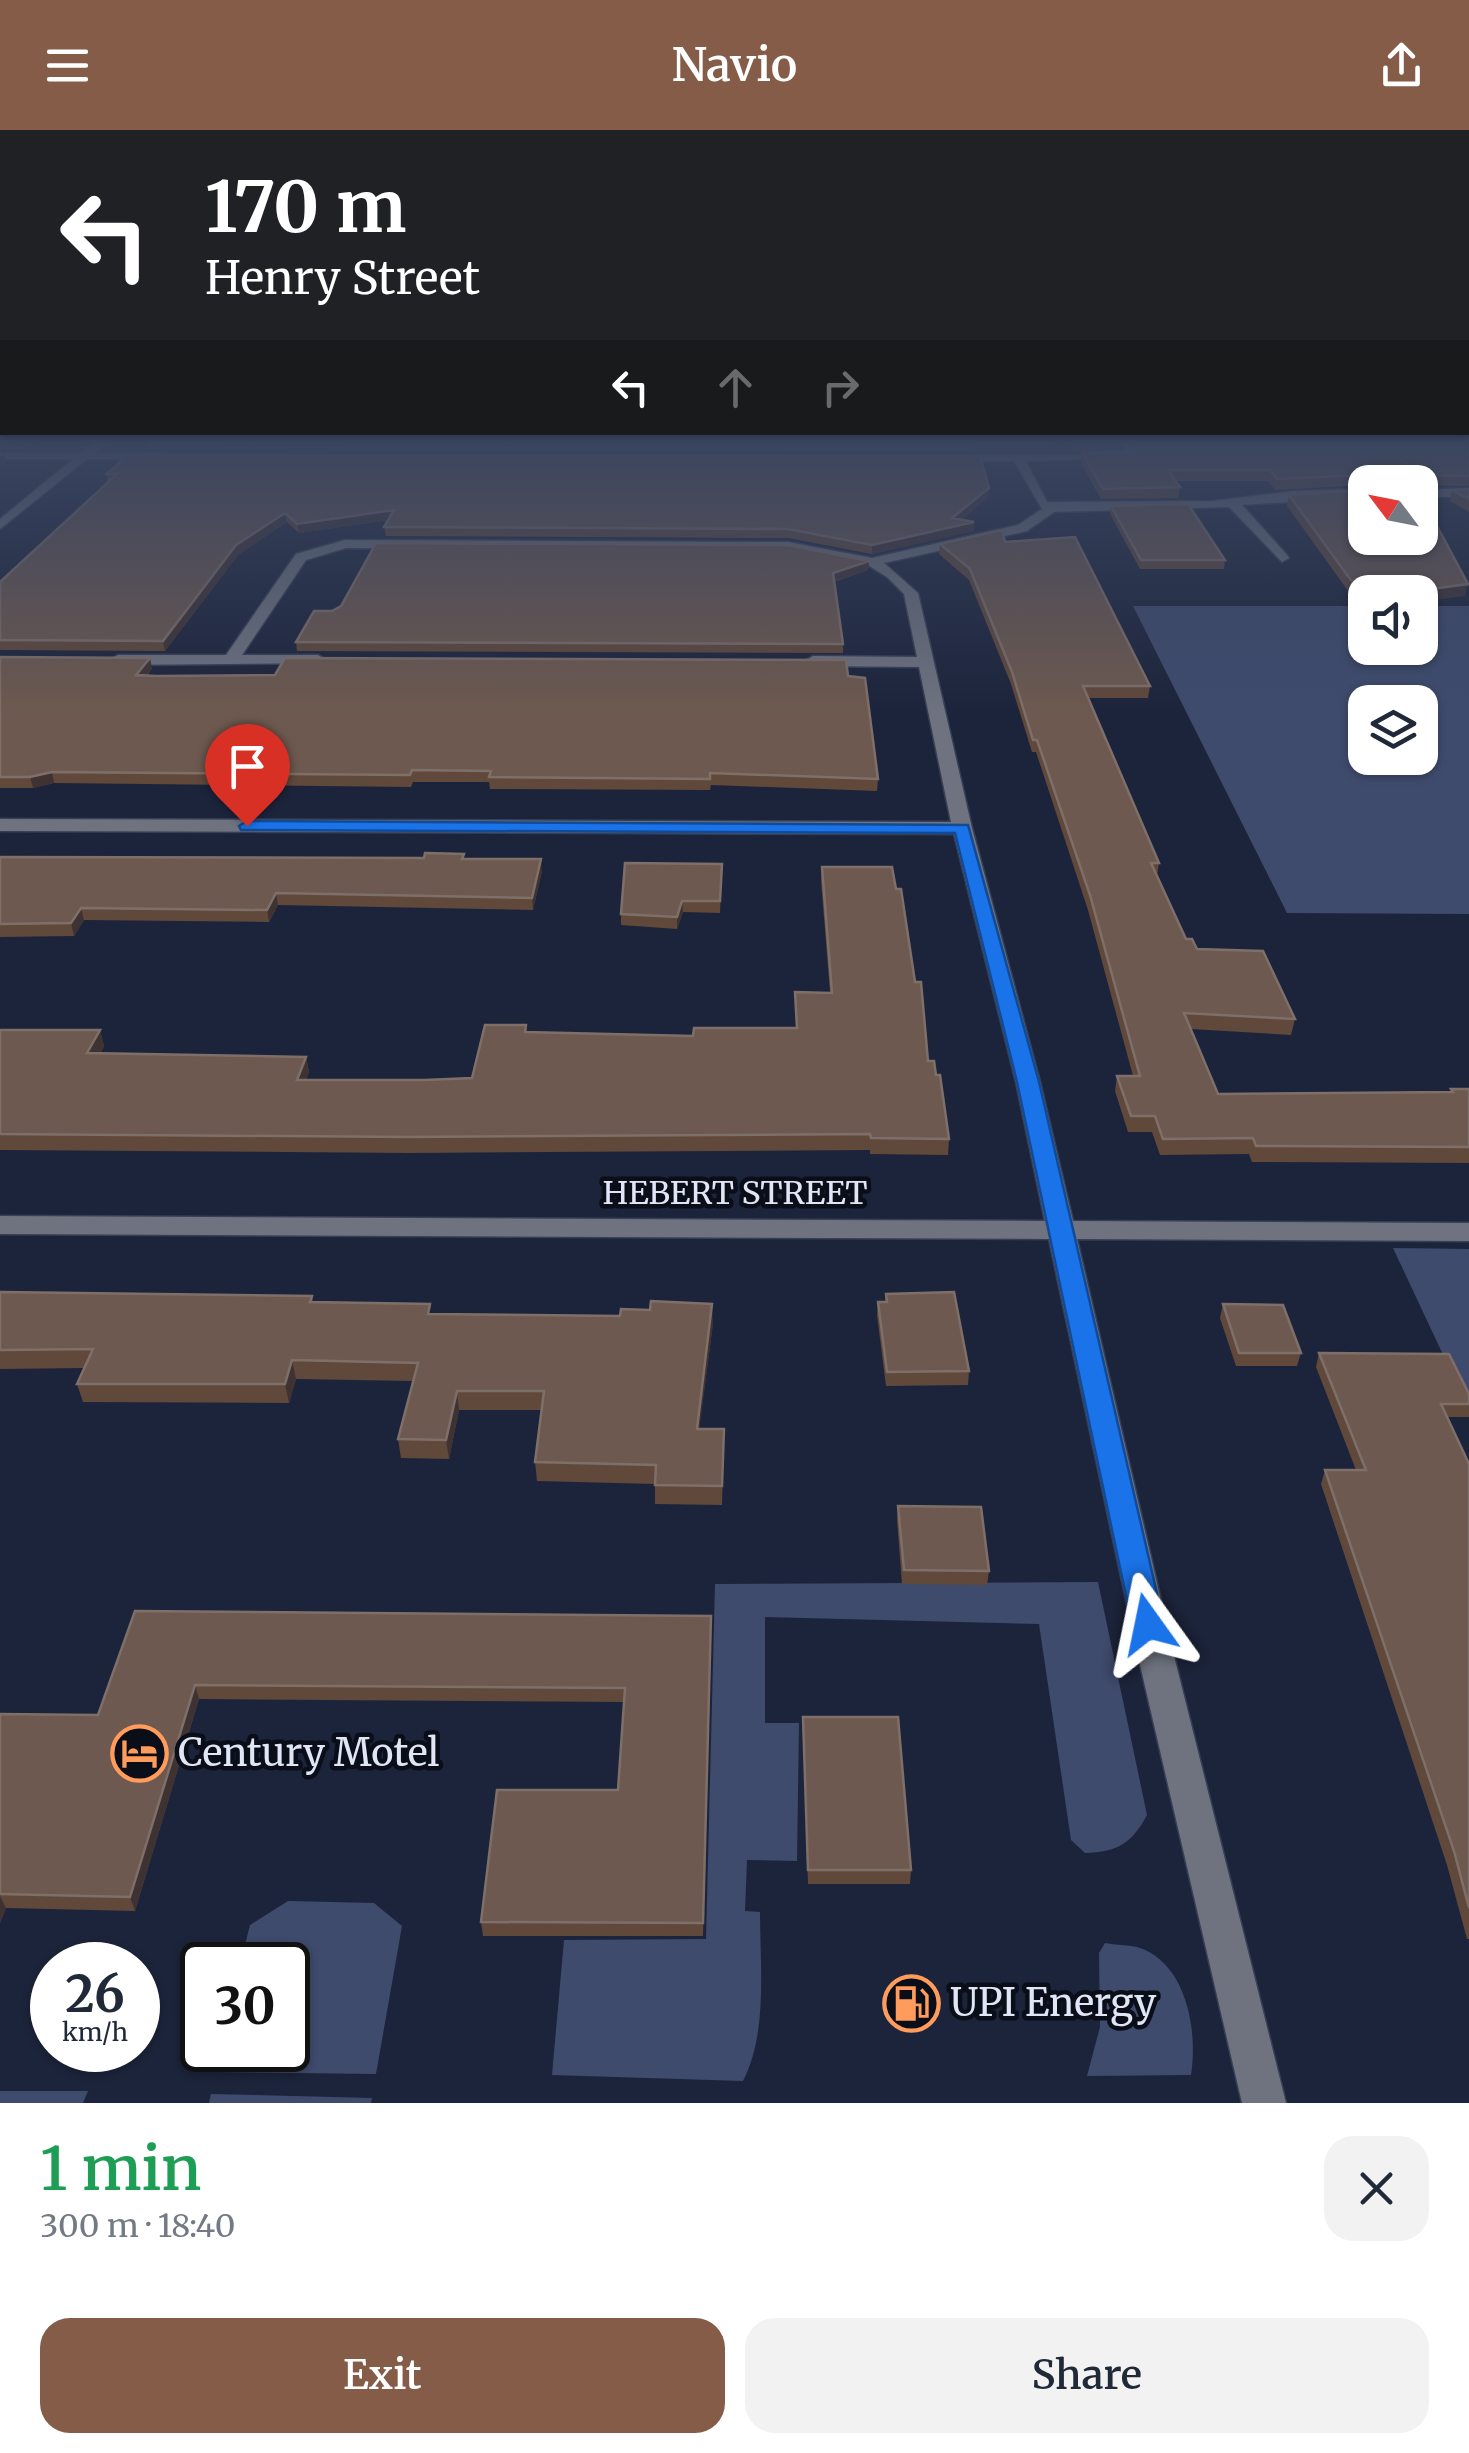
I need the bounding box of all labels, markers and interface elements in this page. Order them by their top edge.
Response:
text: Navio [672,37,797,93]
icon: menu [40,38,95,93]
icon: share [1374,38,1429,93]
text: 170 m [205,163,406,251]
icon: left [40,170,170,300]
text: Henry Street [205,250,480,306]
icon: left [603,360,658,415]
icon: ahead [708,360,763,415]
icon: right [813,360,868,415]
north arrow [1348,465,1438,555]
map controls [1348,465,1438,775]
button: sound [1348,575,1438,665]
button: layers [1348,685,1438,775]
pin [205,724,290,827]
icon: arrive [220,739,275,794]
street label: HEBERT STREET [603,1173,868,1213]
position arrow [1096,1572,1200,1676]
hotel icon: Century Motel [109,1723,169,1783]
place label: Century Motel [178,1729,439,1776]
speed limit sign: 30 [180,1942,310,2072]
text: 26 [65,1963,125,2026]
fuel station icon: UPI Energy [881,1973,941,2033]
place label: UPI Energy [950,1979,1156,2027]
text: km/h [62,2016,128,2048]
text: 1 min [40,2131,201,2206]
button: close [1324,2136,1429,2241]
text: 300 m · 18:40 [40,2206,235,2246]
button: Exit [40,2318,725,2433]
button: Share [745,2318,1429,2433]

